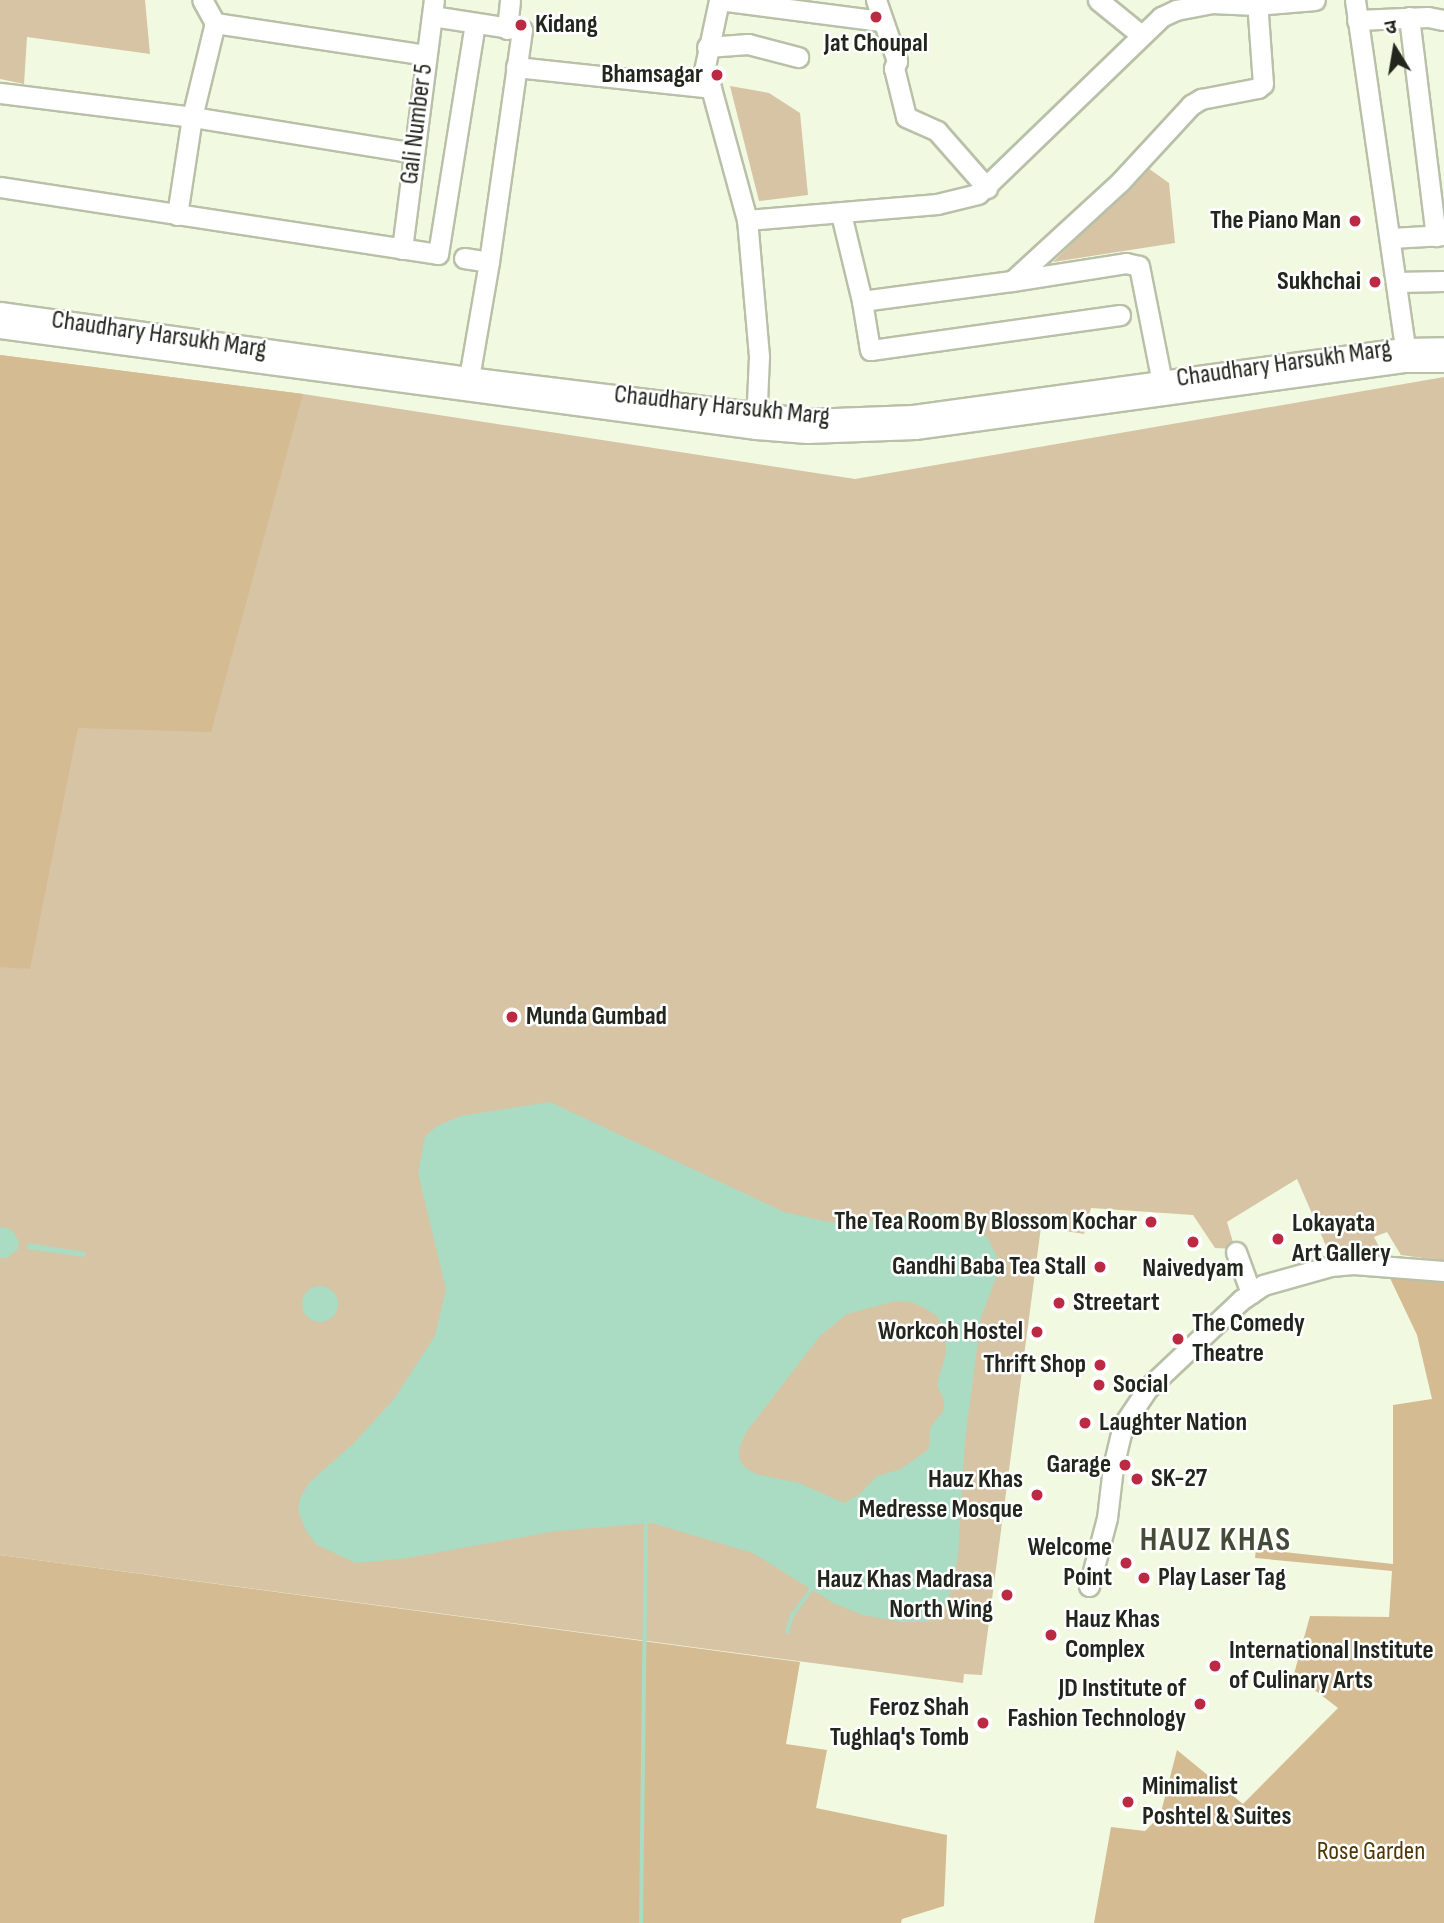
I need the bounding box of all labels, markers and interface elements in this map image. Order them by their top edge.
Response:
place label: Kidang [535,9,598,41]
marker: Jat Choupal [868,9,884,25]
north arrow [1360,14,1430,84]
text: उ [1383,16,1399,40]
marker: Kidang [513,17,529,33]
place label: Jat Choupal [824,28,928,60]
place label: Bhamsagar [601,59,703,91]
street label: Gali Number 5 [394,62,440,186]
marker: Bhamsagar [709,67,725,83]
place label: The Piano Man [1210,205,1341,237]
marker: The Piano Man [1347,213,1363,229]
place label: Sukhchai [1277,266,1361,298]
marker: Sukhchai [1367,274,1383,290]
street label: Chaudhary Harsukh Marg [50,304,268,366]
street label: Chaudhary Harsukh Marg [1175,333,1393,395]
street label: Chaudhary Harsukh Marg [613,379,831,433]
place label: Munda Gumbad [526,1001,667,1033]
marker: Munda Gumbad [504,1009,520,1025]
place label: The Tea Room By Blossom Kochar [834,1206,1137,1238]
place label: Lokayata Art Gallery [1292,1208,1391,1270]
marker: The Tea Room By Blossom Kochar [1143,1214,1159,1230]
marker: Lokayata Art Gallery [1270,1231,1286,1247]
marker: Naivedyam [1185,1234,1201,1250]
place label: Gandhi Baba Tea Stall [892,1251,1086,1283]
place label: Naivedyam [1142,1253,1244,1285]
marker: Gandhi Baba Tea Stall [1092,1259,1108,1275]
place label: Streetart [1073,1287,1159,1319]
marker: Streetart [1051,1295,1067,1311]
place label: The Comedy Theatre [1192,1308,1305,1370]
place label: Workcoh Hostel [878,1316,1023,1348]
marker: Workcoh Hostel [1029,1324,1045,1340]
marker: The Comedy Theatre [1170,1331,1186,1347]
place label: Thrift Shop [983,1349,1086,1381]
marker: Thrift Shop [1092,1357,1108,1373]
place label: Social [1113,1369,1168,1401]
marker: Social [1091,1377,1107,1393]
place label: Laughter Nation [1099,1407,1247,1439]
marker: Laughter Nation [1077,1415,1093,1431]
place label: Garage [1047,1449,1111,1481]
marker: Garage [1117,1457,1133,1473]
place label: SK-27 [1151,1463,1207,1495]
place label: Hauz Khas Medresse Mosque [859,1464,1023,1526]
marker: SK-27 [1129,1471,1145,1487]
marker: Hauz Khas Medresse Mosque [1029,1487,1045,1503]
district label: HAUZ KHAS [1141,1521,1291,1561]
place label: Welcome Point [1027,1532,1112,1594]
marker: Welcome Point [1118,1555,1134,1571]
place label: Play Laser Tag [1158,1562,1286,1594]
place label: Hauz Khas Madrasa North Wing [817,1564,993,1626]
marker: Play Laser Tag [1136,1570,1152,1586]
marker: Hauz Khas Madrasa North Wing [999,1587,1015,1603]
place label: Hauz Khas Complex [1065,1604,1160,1666]
marker: Hauz Khas Complex [1043,1627,1059,1643]
place label: International Institute of Culinary Arts [1229,1635,1434,1696]
marker: International Institute of Culinary Arts [1207,1658,1223,1674]
place label: JD Institute of Fashion Technology [1007,1673,1186,1734]
place label: Feroz Shah Tughlaq's Tomb [830,1692,969,1754]
marker: JD Institute of Fashion Technology [1192,1696,1208,1712]
marker: Feroz Shah Tughlaq's Tomb [975,1715,991,1731]
place label: Minimalist Poshtel & Suites [1142,1771,1291,1832]
marker: Minimalist Poshtel & Suites [1120,1794,1136,1810]
park label: Rose Garden [1317,1836,1425,1868]

